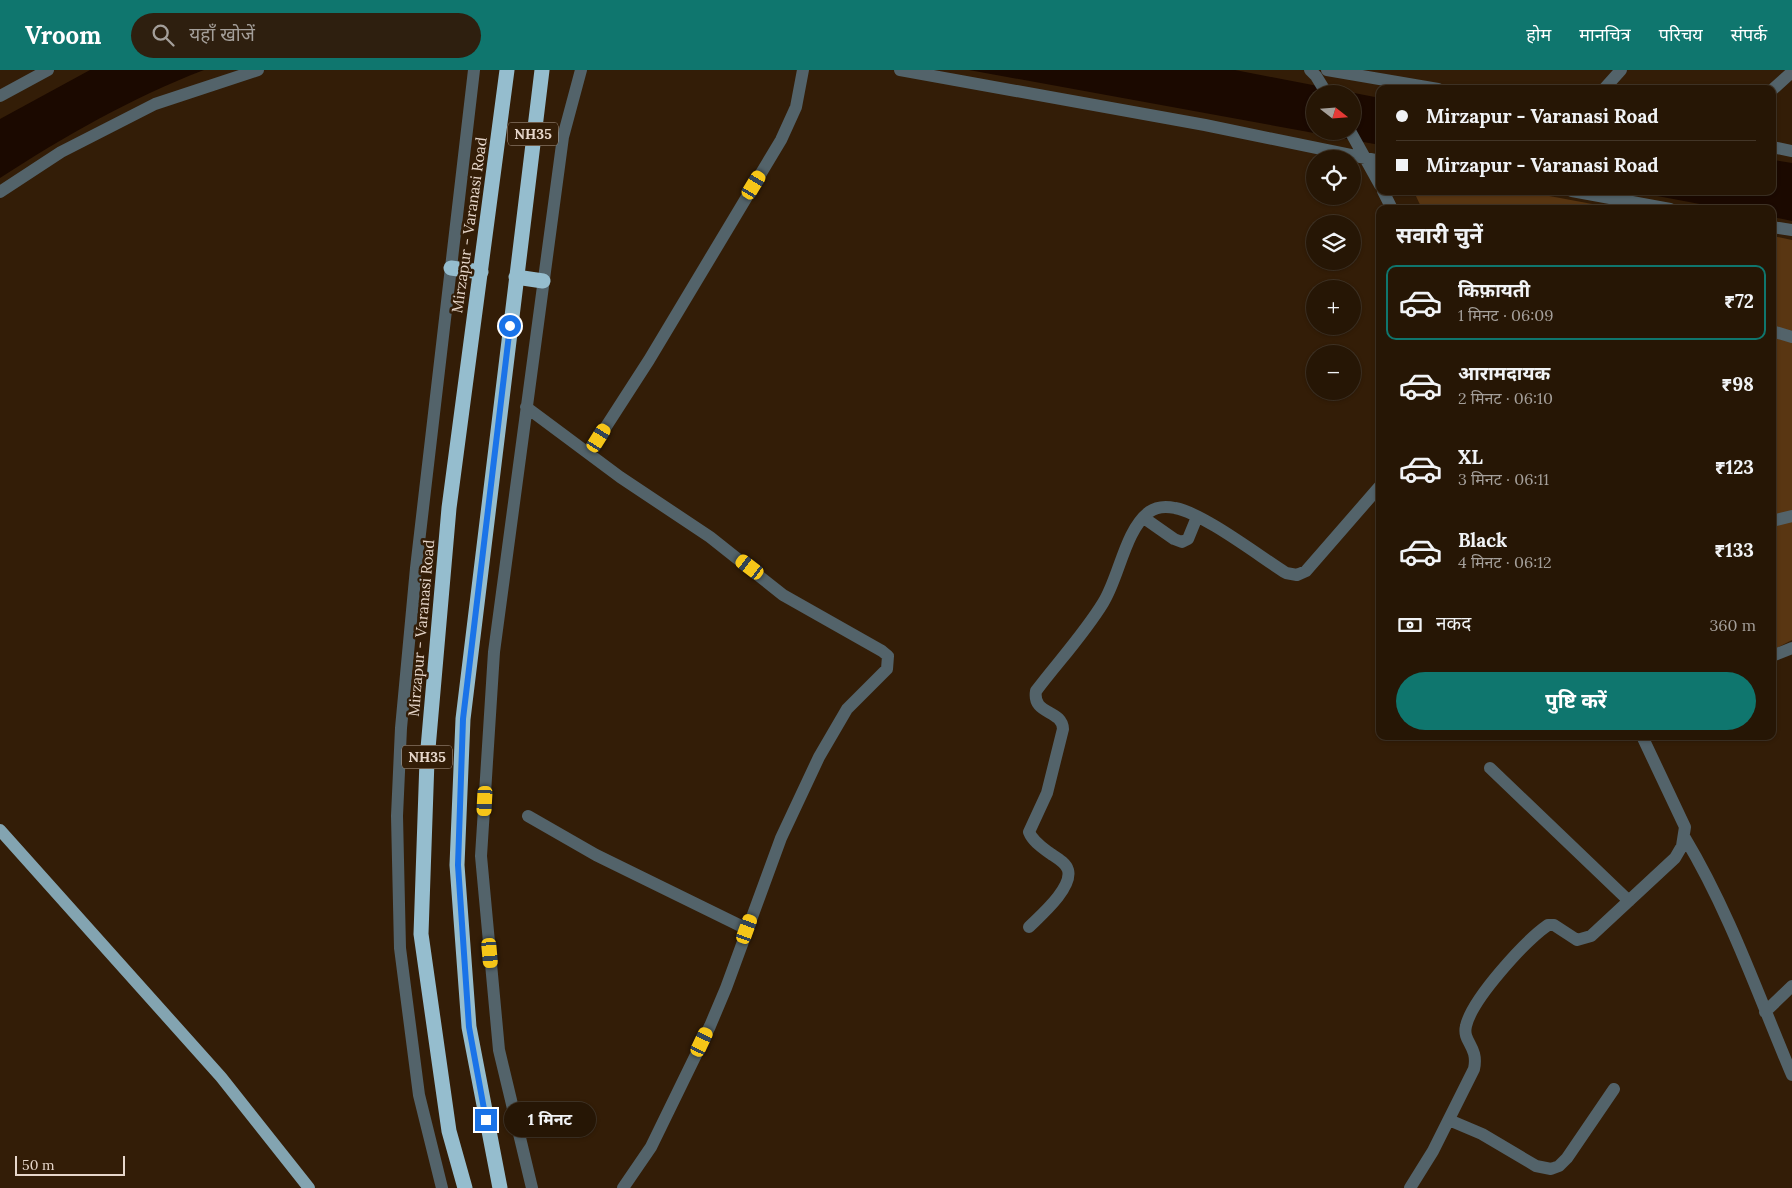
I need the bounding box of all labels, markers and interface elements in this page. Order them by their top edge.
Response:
search box [131,13,481,58]
text: Vroom [25,20,101,51]
icon: search [149,21,177,49]
text: यहाँ खोजें [189,22,255,46]
text: होम [1526,23,1551,46]
text: मानचित्र [1579,23,1631,46]
text: परिचय [1659,23,1703,46]
text: संपर्क [1731,23,1767,46]
north arrow [1306,85,1361,140]
map controls [1306,85,1361,400]
text: Mirzapur - Varanasi Road [1426,104,1659,128]
road number: NH35 [508,122,558,146]
street label: Mirzapur - Varanasi Road [447,136,491,314]
button: locate [1306,150,1361,205]
text: Mirzapur - Varanasi Road [1426,153,1659,177]
car [739,168,768,202]
button: layers [1306,215,1361,270]
text: सवारी चुनें [1396,221,1483,249]
text: किफ़ायती [1458,278,1530,302]
button: + [1306,280,1361,335]
icon: car [1398,280,1443,325]
text: ₹72 [1724,289,1754,313]
text: 1 मिनट · 06:09 [1458,305,1553,325]
route start [499,315,521,337]
button: − [1306,345,1361,400]
text: आरामदायक [1458,361,1550,385]
icon: car [1398,363,1443,408]
text: ₹98 [1721,372,1754,396]
text: 2 मिनट · 06:10 [1458,388,1553,408]
car [584,421,613,455]
text: XL [1458,445,1483,469]
icon: car [1398,446,1443,491]
text: ₹123 [1715,455,1754,479]
text: 3 मिनट · 06:11 [1458,469,1549,489]
text: Black [1458,528,1507,552]
icon: car [1398,529,1443,574]
text: ₹133 [1714,538,1754,562]
street label: Mirzapur - Varanasi Road [404,539,438,717]
car [733,552,766,582]
text: 4 मिनट · 06:12 [1458,552,1552,572]
icon: cash [1396,611,1424,639]
text: नकद [1436,611,1471,635]
text: 360 m [1709,615,1756,635]
button: पुष्टि करें [1396,672,1756,730]
road number: NH35 [402,746,452,769]
car [476,786,493,816]
car [734,912,759,946]
car [481,937,498,969]
car [688,1025,715,1059]
callout: 1 मिनट [504,1102,596,1138]
route end [475,1109,497,1131]
text: 1 मिनट [528,1109,572,1129]
scale bar [15,1153,125,1176]
text: 50 m [22,1156,55,1174]

